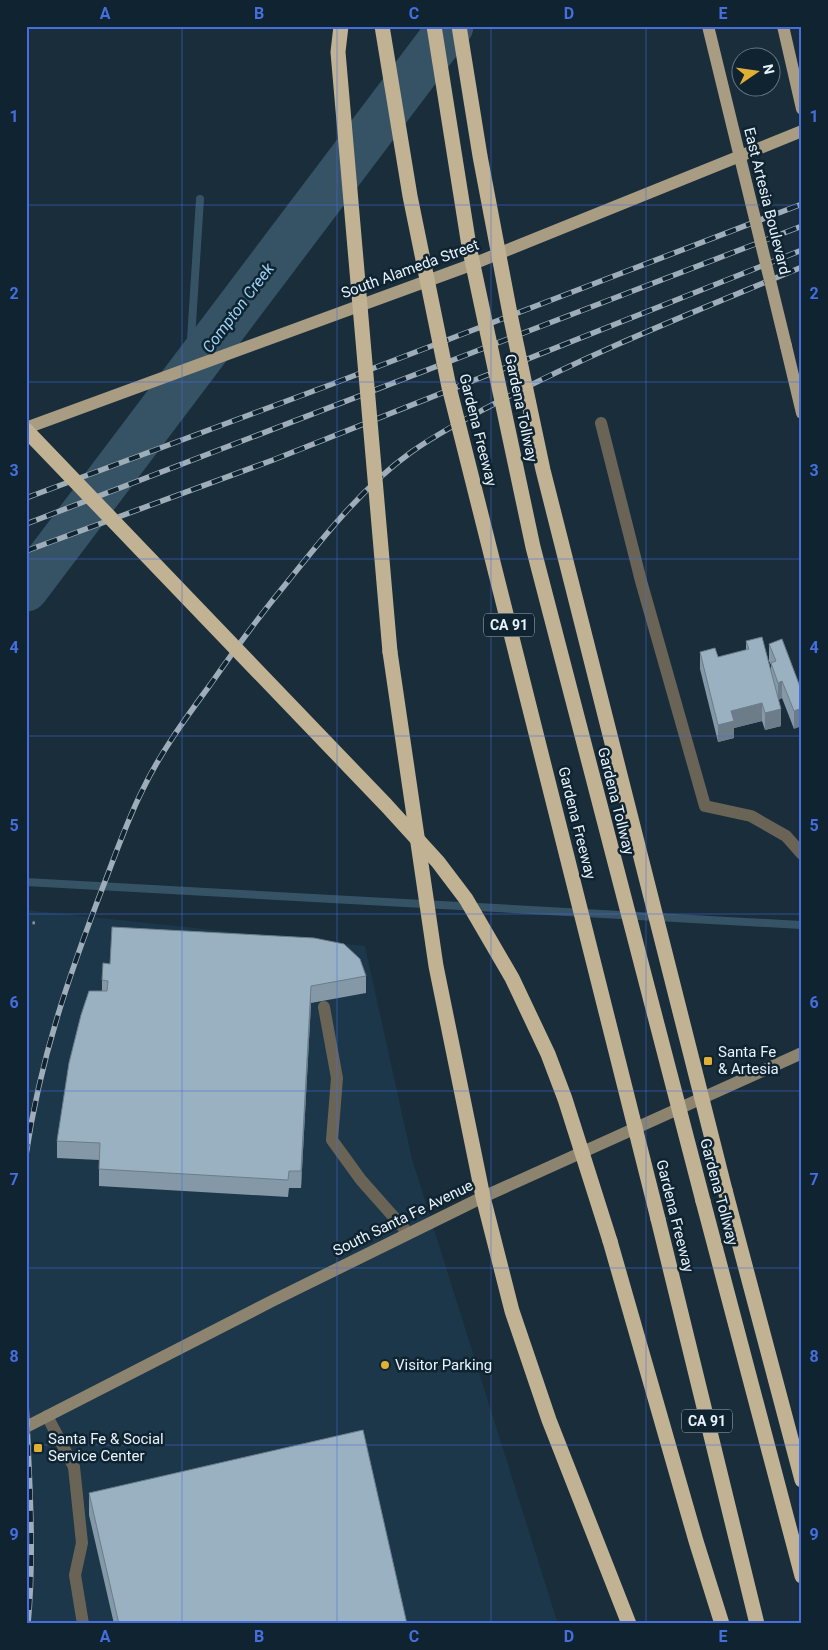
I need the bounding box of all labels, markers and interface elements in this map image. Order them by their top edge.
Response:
text: A [100,4,111,23]
text: B [254,4,264,23]
text: C [409,4,419,23]
text: D [564,4,574,23]
text: E [719,4,728,23]
north arrow [730,48,780,98]
text: N [760,62,778,76]
text: 1 [9,107,19,126]
text: 1 [809,107,819,126]
street label: East Artesia Boulevard [740,126,794,276]
street label: South Alameda Street [339,236,481,302]
water label: Compton Creek [198,259,278,356]
text: 2 [9,284,19,303]
text: 2 [809,284,819,303]
street label: Gardena Tollway [501,352,541,464]
street label: Gardena Freeway [455,372,501,488]
text: 3 [9,461,19,480]
text: 3 [809,461,819,480]
road number: CA 91 [484,614,534,636]
text: 4 [9,638,19,657]
text: 4 [809,638,819,657]
street label: Gardena Tollway [594,745,638,857]
street label: Gardena Freeway [554,765,600,881]
text: 5 [9,816,19,835]
text: 5 [809,816,819,835]
text: 6 [9,993,19,1012]
text: 6 [809,993,819,1012]
place label: Santa Fe & Artesia [718,1043,779,1078]
marker: Santa Fe & Artesia [702,1055,714,1067]
street label: Gardena Tollway [696,1136,742,1248]
street label: Gardena Freeway [652,1158,698,1274]
text: 7 [9,1170,19,1189]
text: 7 [809,1170,819,1189]
street label: South Santa Fe Avenue [330,1176,476,1260]
text: 8 [9,1347,19,1366]
text: 8 [809,1347,819,1366]
place label: Visitor Parking [395,1356,492,1374]
marker: Visitor Parking [379,1359,391,1371]
road number: CA 91 [682,1410,732,1432]
place label: Santa Fe & Social Service Center [48,1430,164,1465]
marker: Santa Fe & Social Service Center [32,1442,44,1454]
text: 9 [9,1525,19,1544]
text: 9 [809,1525,819,1544]
text: A [100,1627,111,1646]
text: B [254,1627,264,1646]
text: C [409,1627,419,1646]
text: D [564,1627,574,1646]
text: E [719,1627,728,1646]

